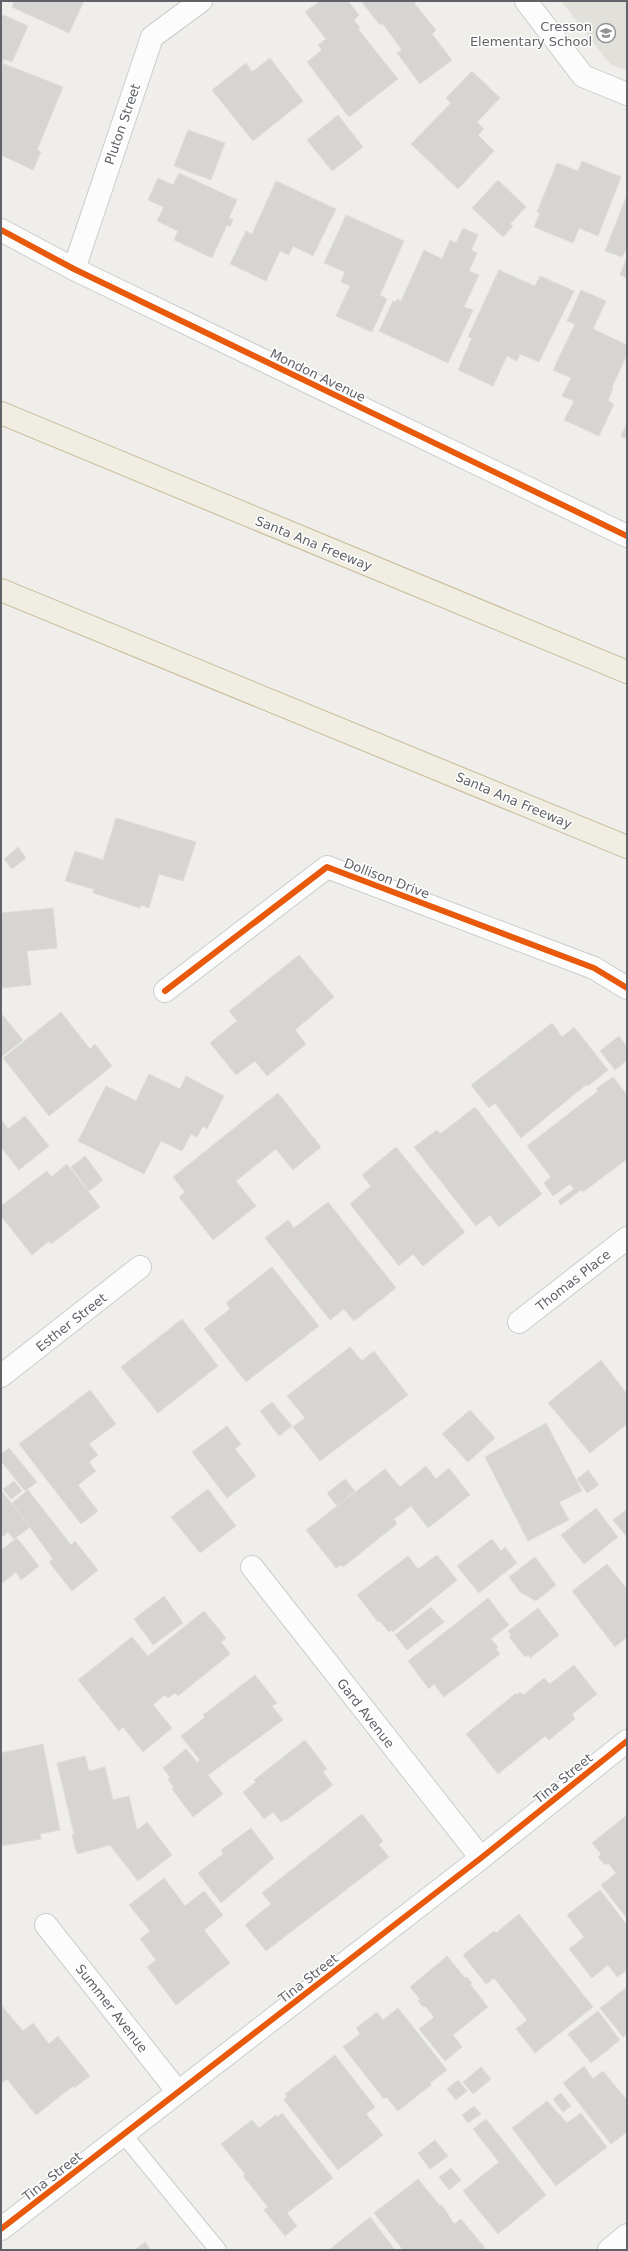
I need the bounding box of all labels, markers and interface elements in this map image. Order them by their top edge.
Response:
place label: Cresson Elementary School [470,19,592,49]
school or university icon: Cresson Elementary School [595,22,617,44]
street label: Pluton Street [102,82,143,167]
street label: Mondon Avenue [268,346,368,405]
street label: Santa Ana Freeway [253,513,375,574]
street label: Santa Ana Freeway [453,769,574,832]
street label: Dollison Drive [342,855,432,902]
street label: Thomas Place [532,1247,613,1315]
street label: Esther Street [33,1290,110,1355]
street label: Gard Avenue [334,1676,397,1751]
street label: Tina Street [530,1750,596,1807]
street label: Tina Street [275,1951,341,2007]
street label: Summer Avenue [73,1961,151,2055]
street label: Tina Street [19,2149,85,2205]

